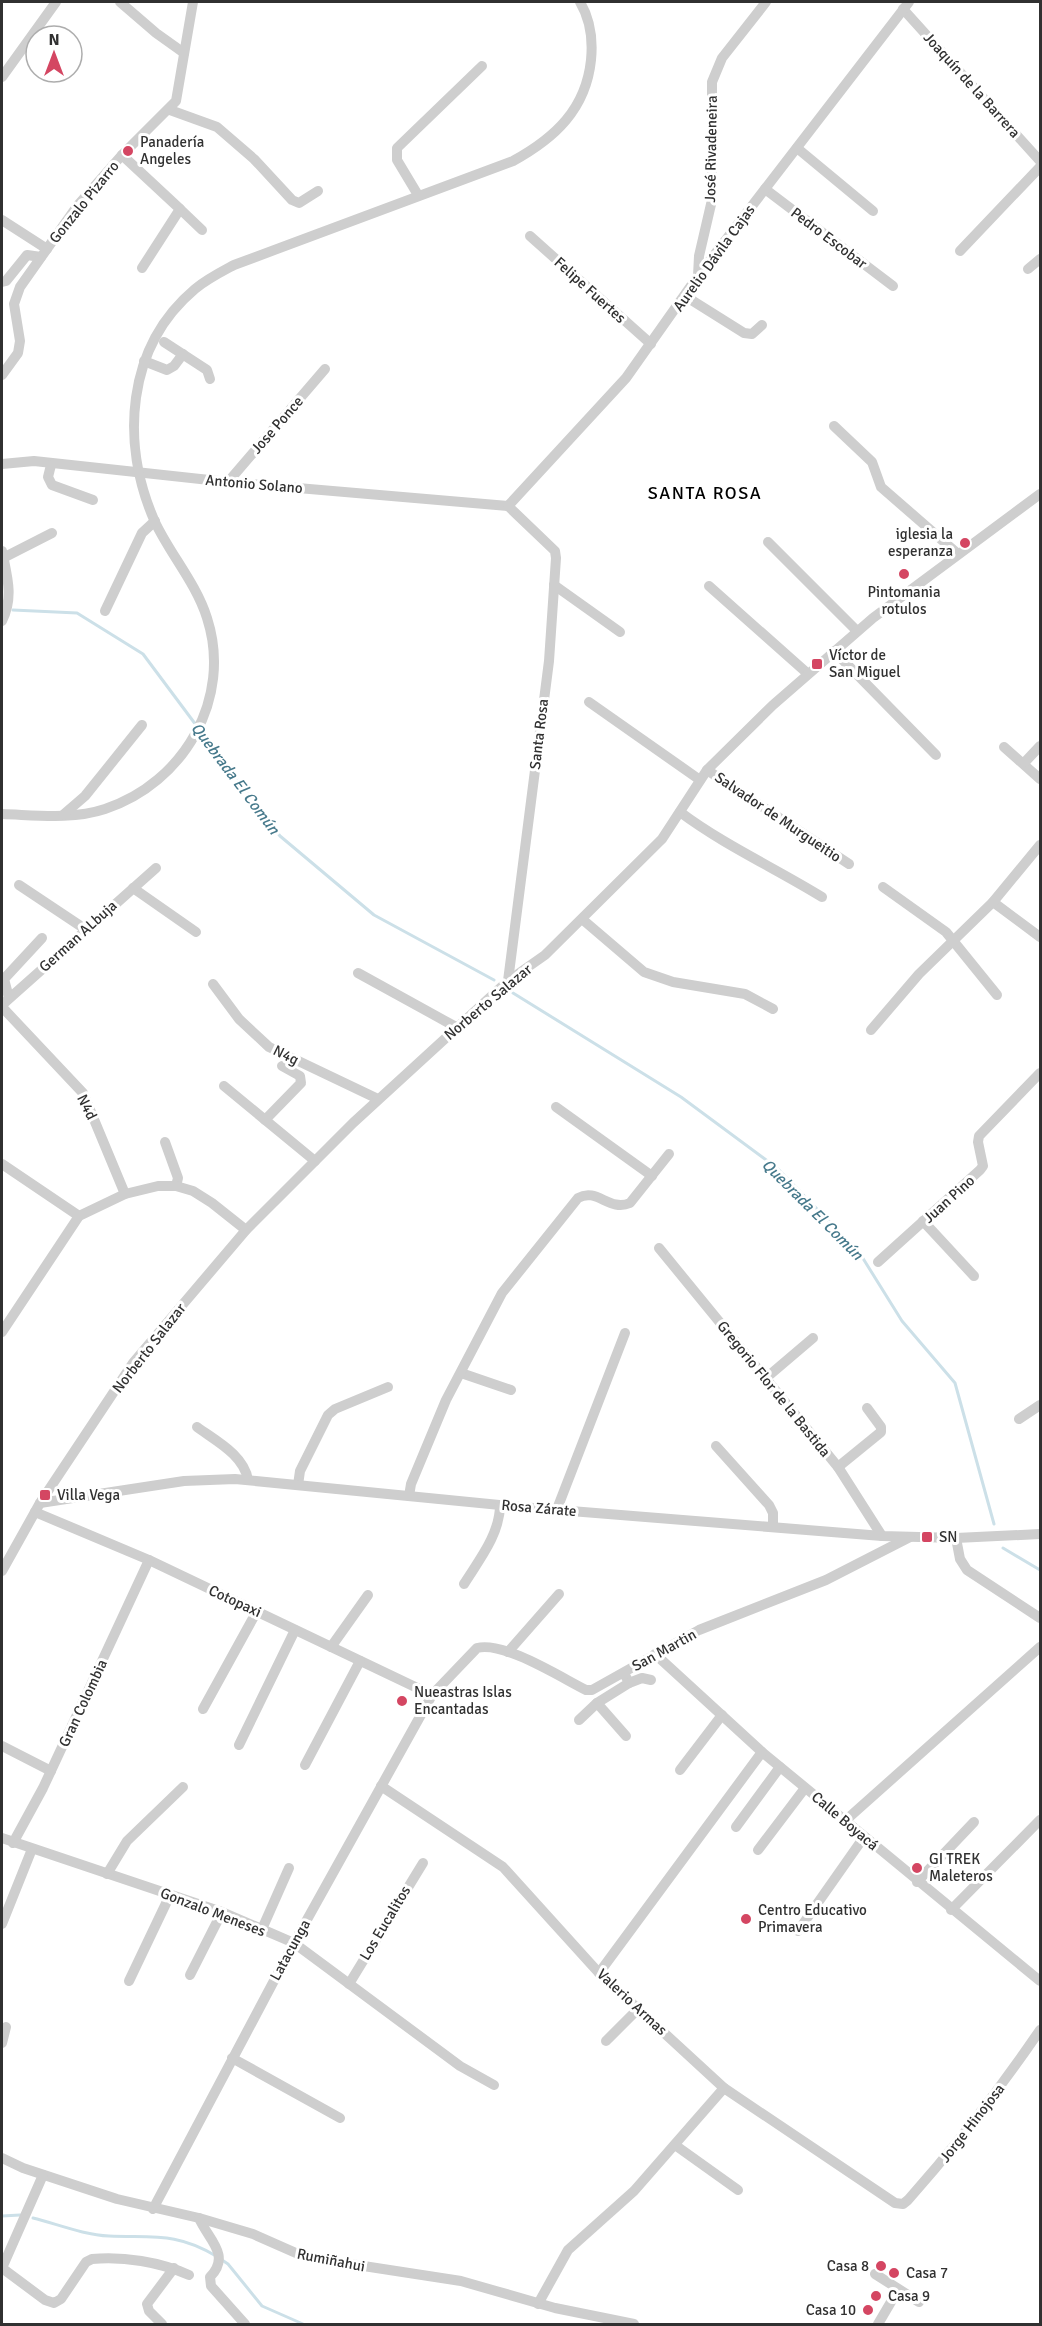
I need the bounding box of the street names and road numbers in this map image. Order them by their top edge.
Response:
street label: Joaquín de la Barrera [920,29,1024,141]
street label: José Rivadeneira [701,95,721,203]
street label: Gonzalo Pizarro [45,157,123,247]
street label: Aurelio Dávila Cajas [669,201,759,315]
street label: Pedro Escobar [787,204,871,273]
street label: Felipe Fuertes [550,253,630,327]
street label: Jose Ponce [247,393,307,457]
street label: Antonio Solano [205,471,304,497]
street label: Santa Rosa [526,698,552,770]
street label: Salvador de Murgueitio [711,768,845,866]
street label: German ALbuja [35,896,121,976]
street label: Norberto Salazar [441,960,536,1044]
street label: N4g [270,1041,302,1069]
street label: N4d [73,1091,101,1123]
street label: Juan Pino [920,1171,978,1227]
street label: Norberto Salazar [108,1299,190,1396]
street label: Gregorio Flor de la Bastida [713,1317,835,1461]
street label: Rosa Zárate [501,1496,577,1520]
street label: Cotopaxi [206,1581,264,1621]
street label: San Martin [629,1625,699,1675]
street label: Gran Colombia [55,1656,111,1750]
street label: Calle Boyacá [808,1788,882,1854]
street label: Los Eucalitos [356,1882,415,1964]
street label: Gonzalo Meneses [158,1884,269,1940]
street label: Latacunga [266,1916,314,1984]
street label: Valerio Armas [593,1965,671,2039]
street label: Jorge Hinojosa [936,2080,1008,2166]
street label: Rumiñahui [295,2245,367,2275]

